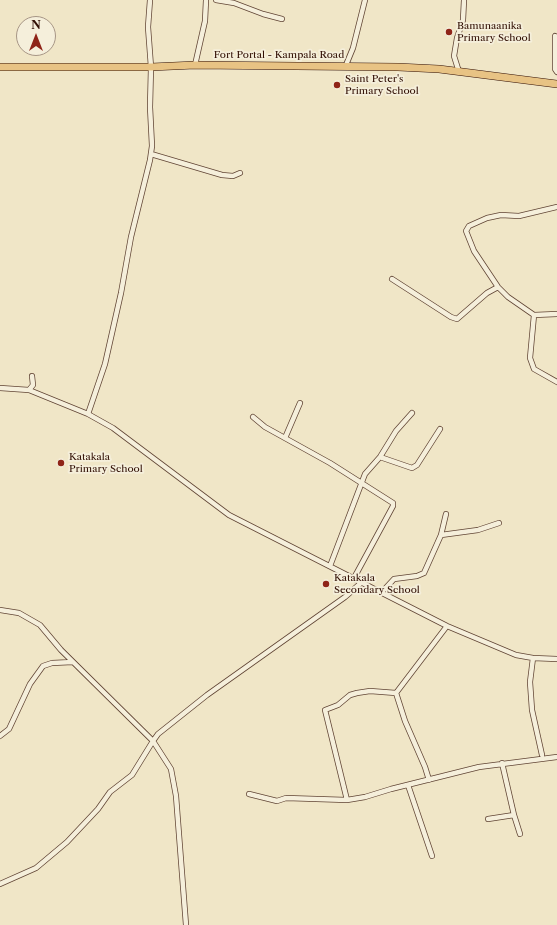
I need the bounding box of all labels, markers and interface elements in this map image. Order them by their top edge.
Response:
north arrow [16,16,56,56]
text: N [31,18,41,32]
place label: Bamunaanika Primary School [457,20,531,44]
marker: Bamunaanika Primary School [444,27,454,37]
street label: Fort Portal - Kampala Road [214,49,344,61]
place label: Saint Peter's Primary School [345,73,419,96]
marker: Saint Peter's Primary School [332,80,342,90]
place label: Katakala Primary School [69,451,143,474]
marker: Katakala Primary School [56,458,66,468]
place label: Katakala Secondary School [334,572,420,596]
marker: Katakala Secondary School [321,579,331,589]

